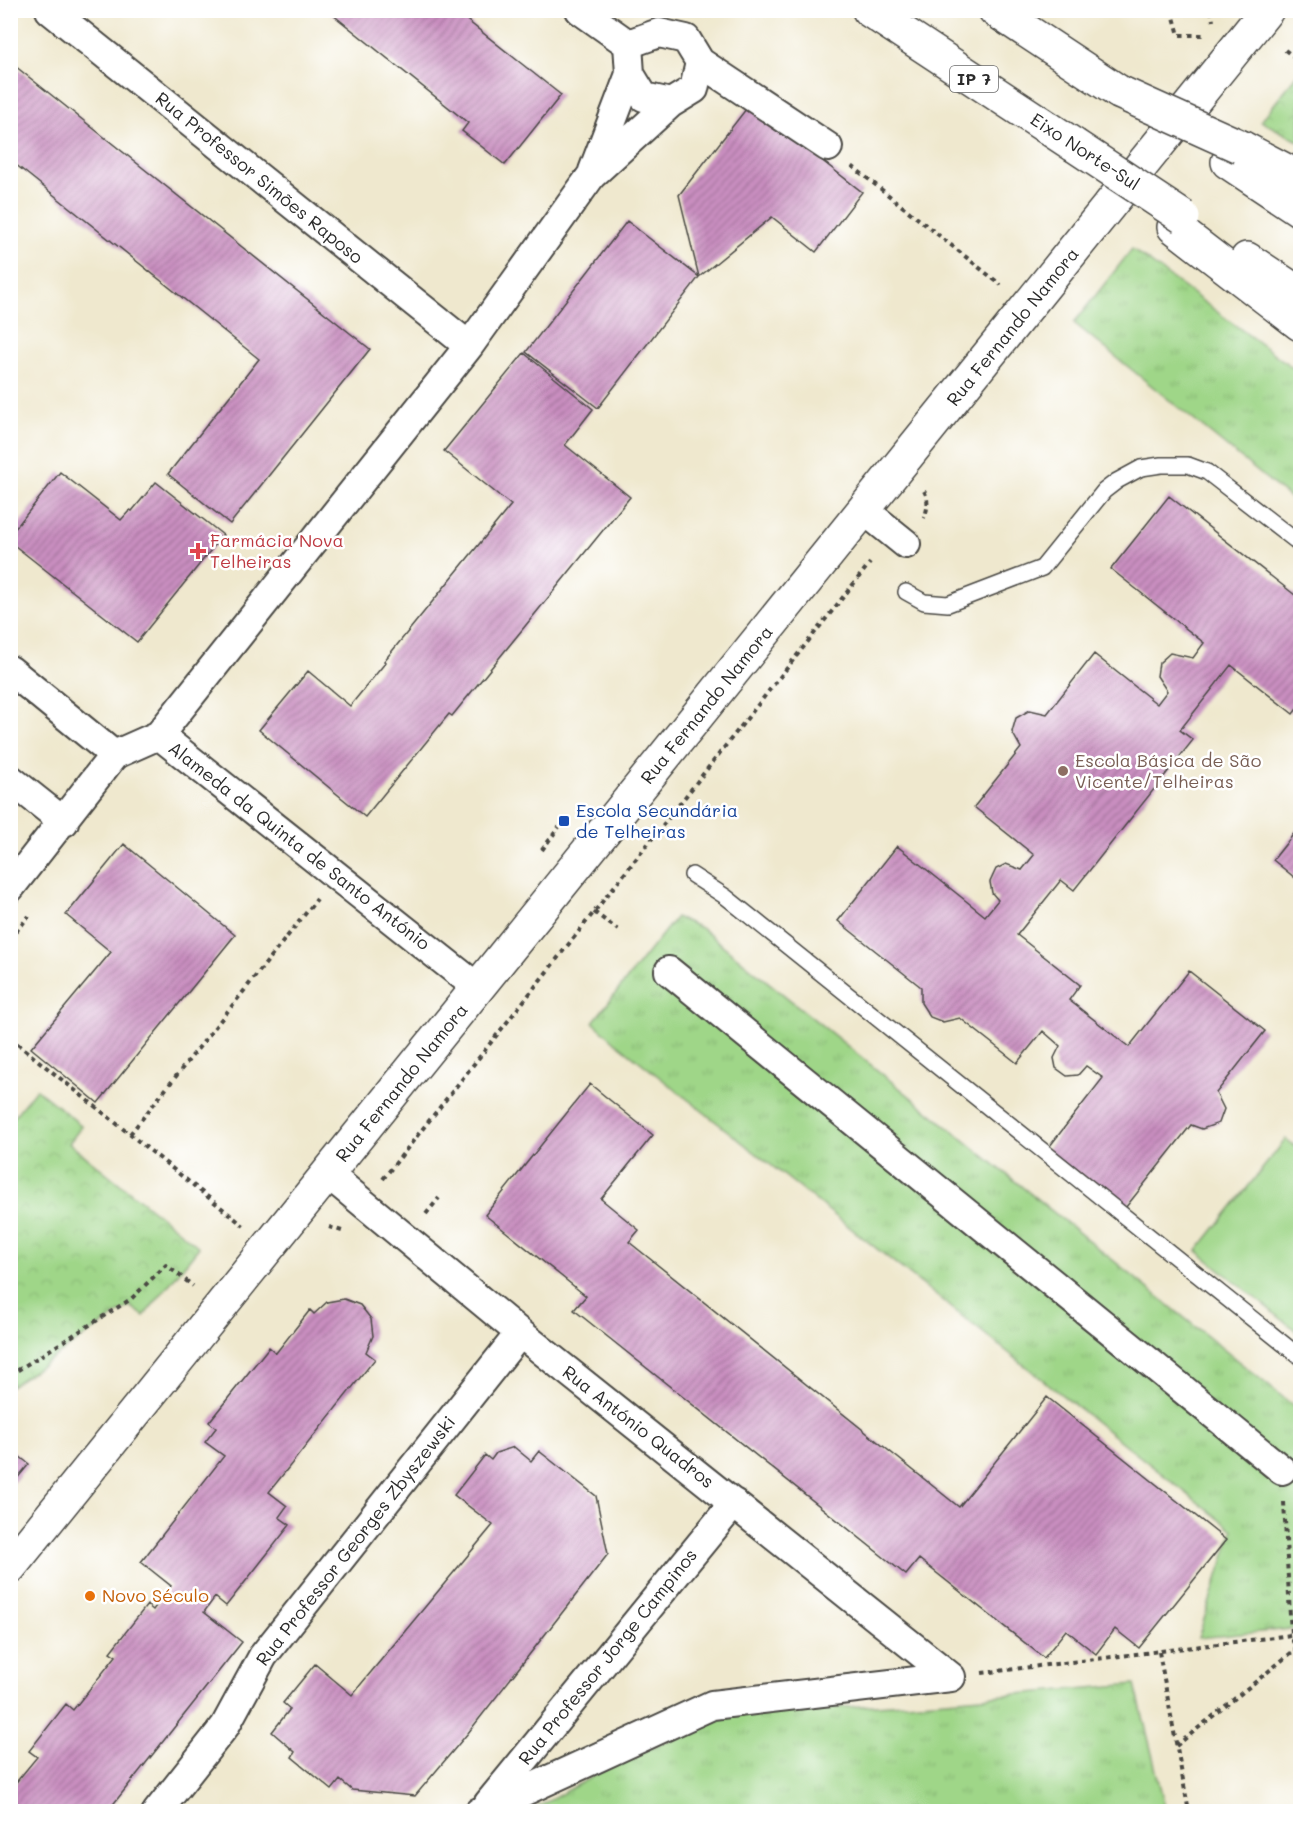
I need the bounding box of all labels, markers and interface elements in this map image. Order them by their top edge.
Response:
road number: IP 7 [950,66,998,92]
street label: Rua Professor Simões Raposo [151,86,369,269]
street label: Eixo Norte-Sul [1026,107,1145,195]
street label: Rua Fernando Namora [941,242,1084,411]
place label: Farmácia Nova Telheiras [210,528,344,573]
marker: Farmácia Nova Telheiras [191,544,205,558]
street label: Rua Fernando Namora [635,620,778,789]
street label: Alameda da Quinta de Santo António [164,735,436,955]
place label: Escola Básica de São Vicente/Telheiras [1075,748,1262,793]
marker: Escola Básica de São Vicente/Telheiras [1056,764,1070,778]
place label: Escola Secundária de Telheiras [576,798,738,843]
marker: Escola Secundária de Telheiras [557,814,571,828]
street label: Rua Fernando Namora [330,998,473,1167]
street label: Rua António Quadros [558,1359,719,1493]
street label: Rua Professor Georges Zbyszewski [250,1410,460,1670]
street label: Rua Professor Jorge Campinos [512,1543,702,1769]
place label: Novo Século [102,1583,209,1607]
marker: Novo Século [83,1589,97,1603]

